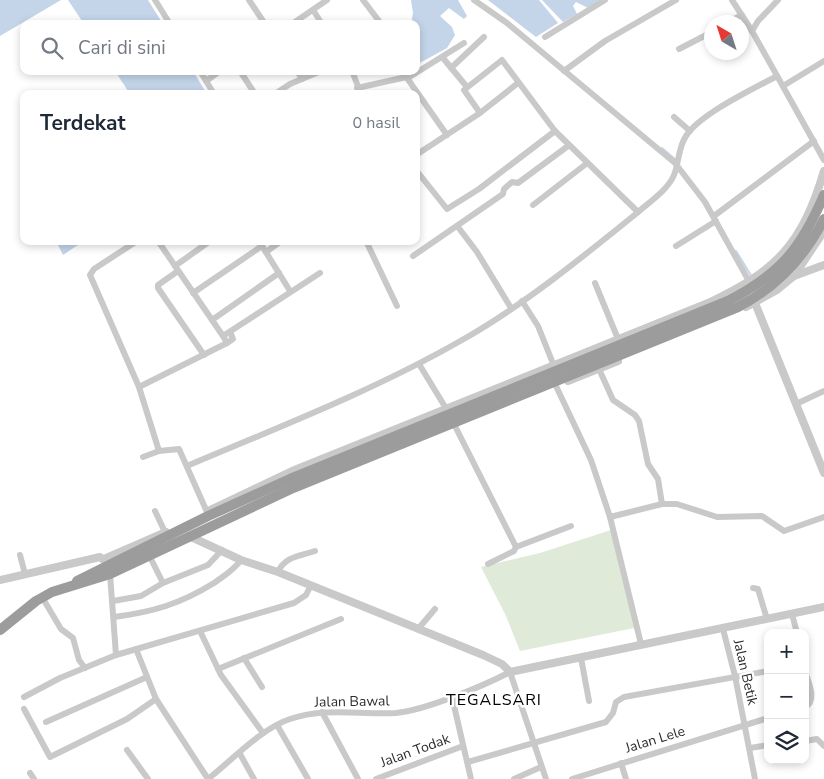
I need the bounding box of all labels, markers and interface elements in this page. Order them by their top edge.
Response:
north arrow [704,15,749,60]
search box [20,20,420,75]
icon: search [38,34,66,62]
text: Cari di sini [78,35,166,61]
text: Terdekat [40,109,126,137]
text: 0 hasil [353,112,400,134]
map controls [764,629,809,764]
button: + [764,629,809,674]
street label: Jalan Betik [728,636,763,708]
button: − [764,674,809,719]
district label: TEGALSARI [446,689,542,711]
street label: Jalan Bawal [313,691,391,712]
button: layers [764,719,809,764]
street label: Jalan Lele [622,721,687,758]
street label: Jalan Todak [377,729,454,772]

